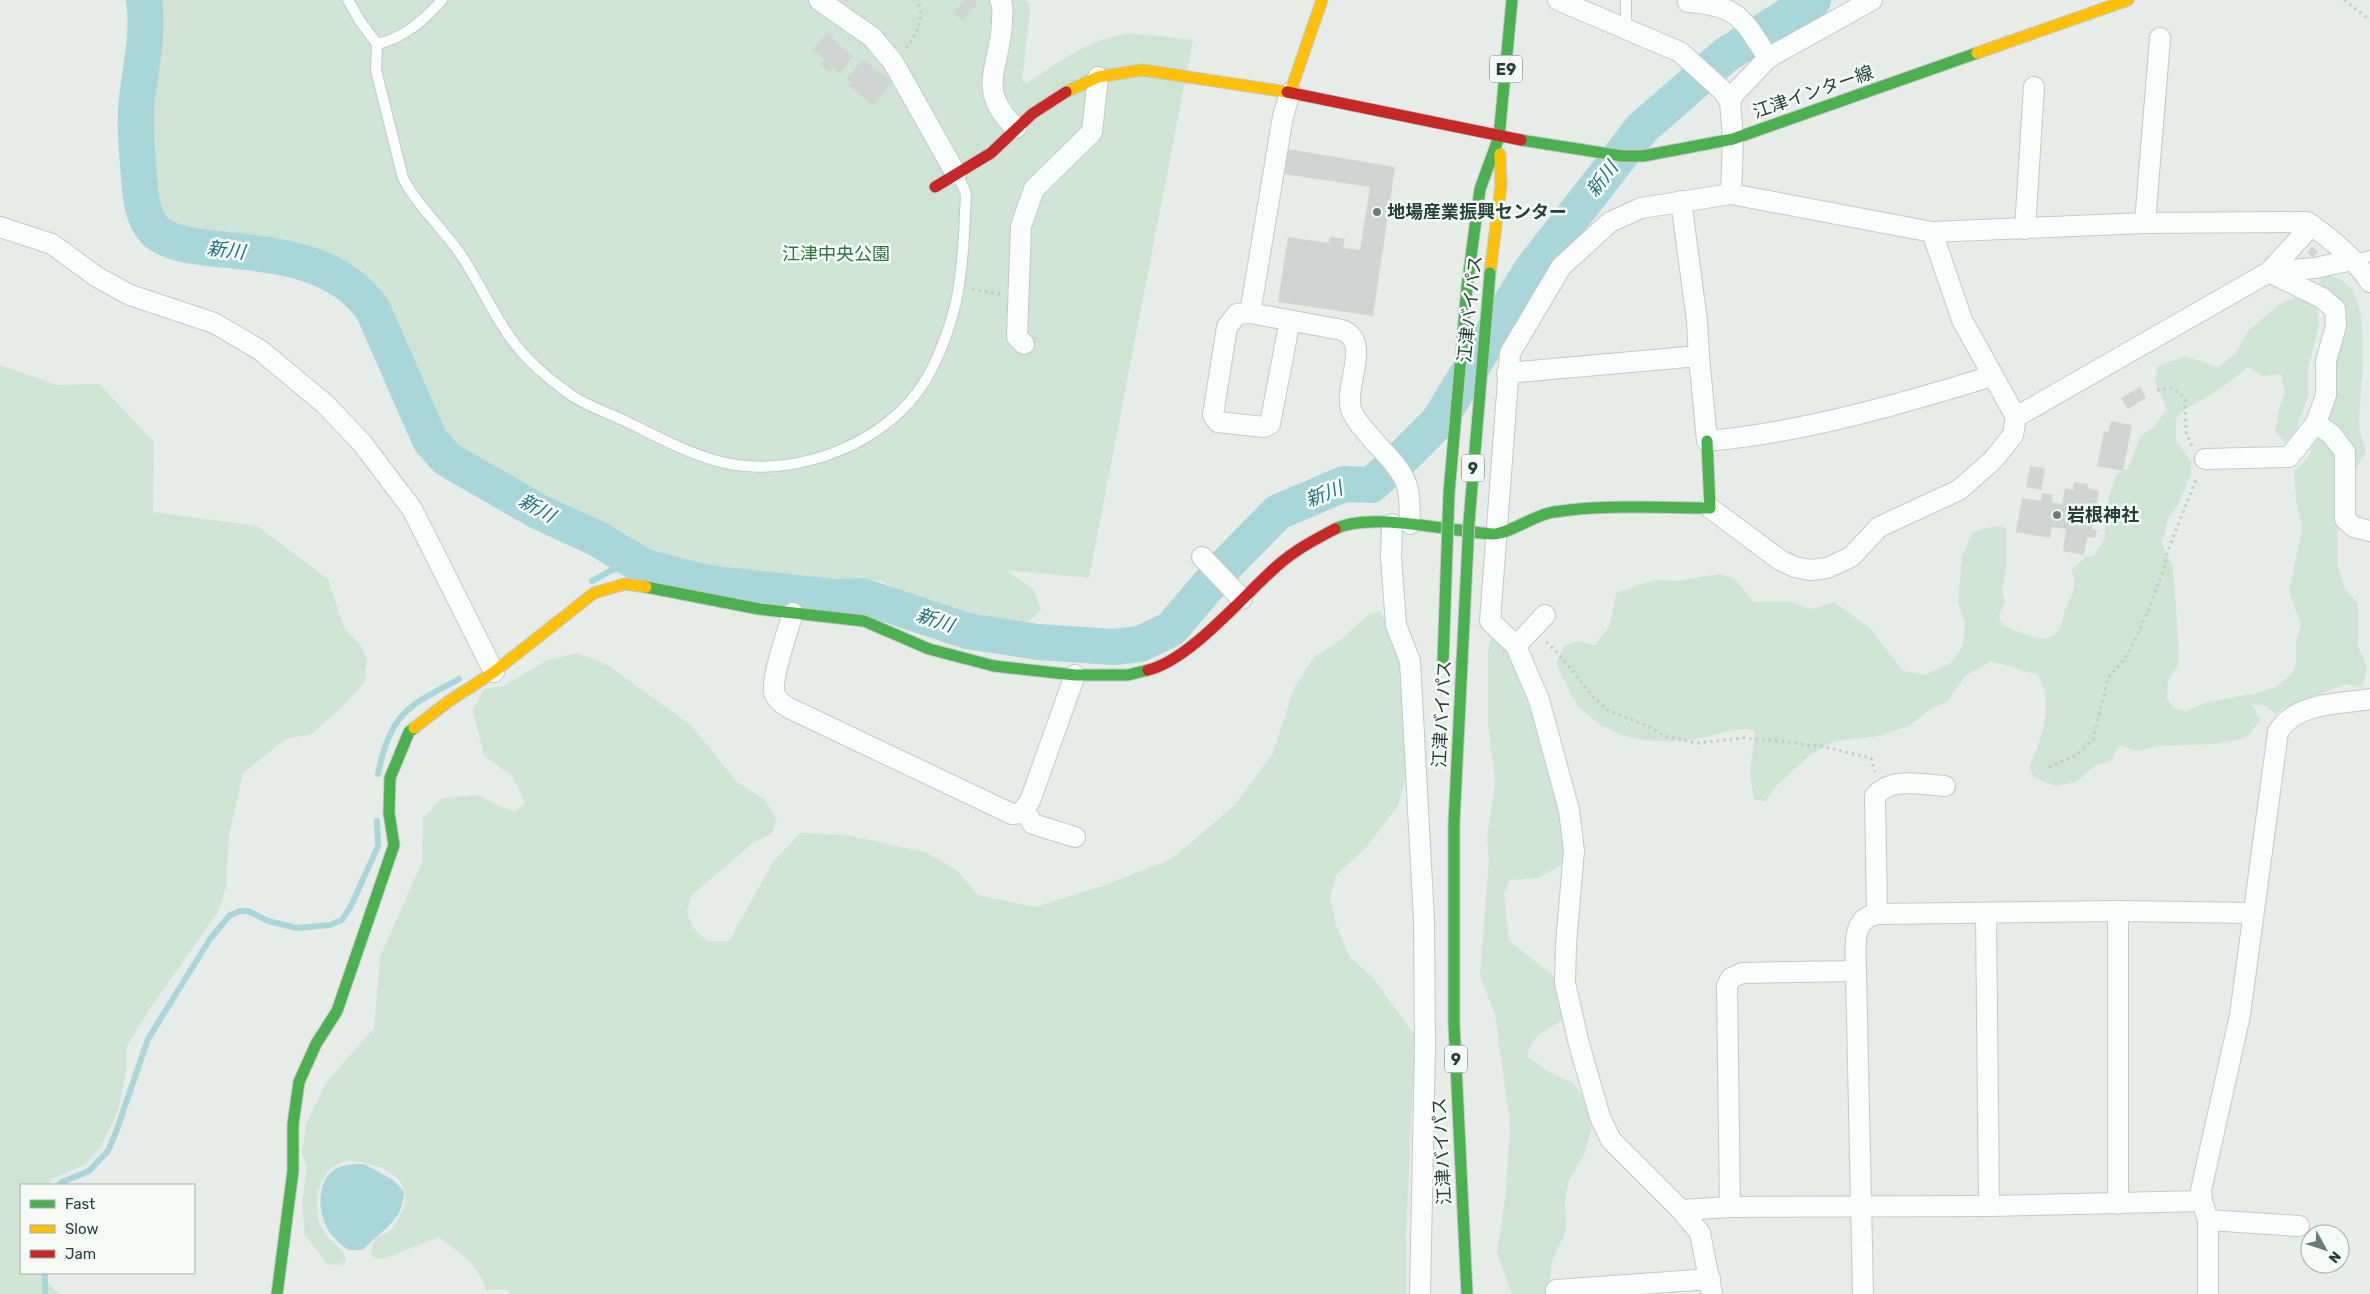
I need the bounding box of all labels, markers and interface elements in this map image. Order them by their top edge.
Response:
road number: E9 [1490,56,1522,82]
street label: 江津インター線 [1750,61,1876,123]
water label: 新川 [1581,155,1624,201]
place label: 地場産業振興センター [1387,201,1567,223]
marker: 地場産業振興センター [1371,206,1383,218]
water label: 新川 [206,236,248,264]
park label: 江津中央公園 [782,243,890,265]
street label: 江津バイパス [1453,254,1487,364]
road number: 9 [1462,454,1484,482]
water label: 新川 [1302,476,1348,512]
water label: 新川 [515,489,561,528]
place label: 岩根神社 [2067,504,2139,526]
marker: 岩根神社 [2051,509,2063,521]
water label: 新川 [913,603,959,637]
street label: 江津バイパス [1428,660,1456,768]
road number: 9 [1445,1046,1467,1072]
street label: 江津バイパス [1428,1097,1456,1205]
legend [20,1184,195,1274]
text: Fast [65,1195,95,1213]
text: Slow [65,1220,98,1238]
north arrow [2300,1224,2350,1274]
text: Jam [65,1245,96,1263]
text: N [2325,1248,2344,1266]

